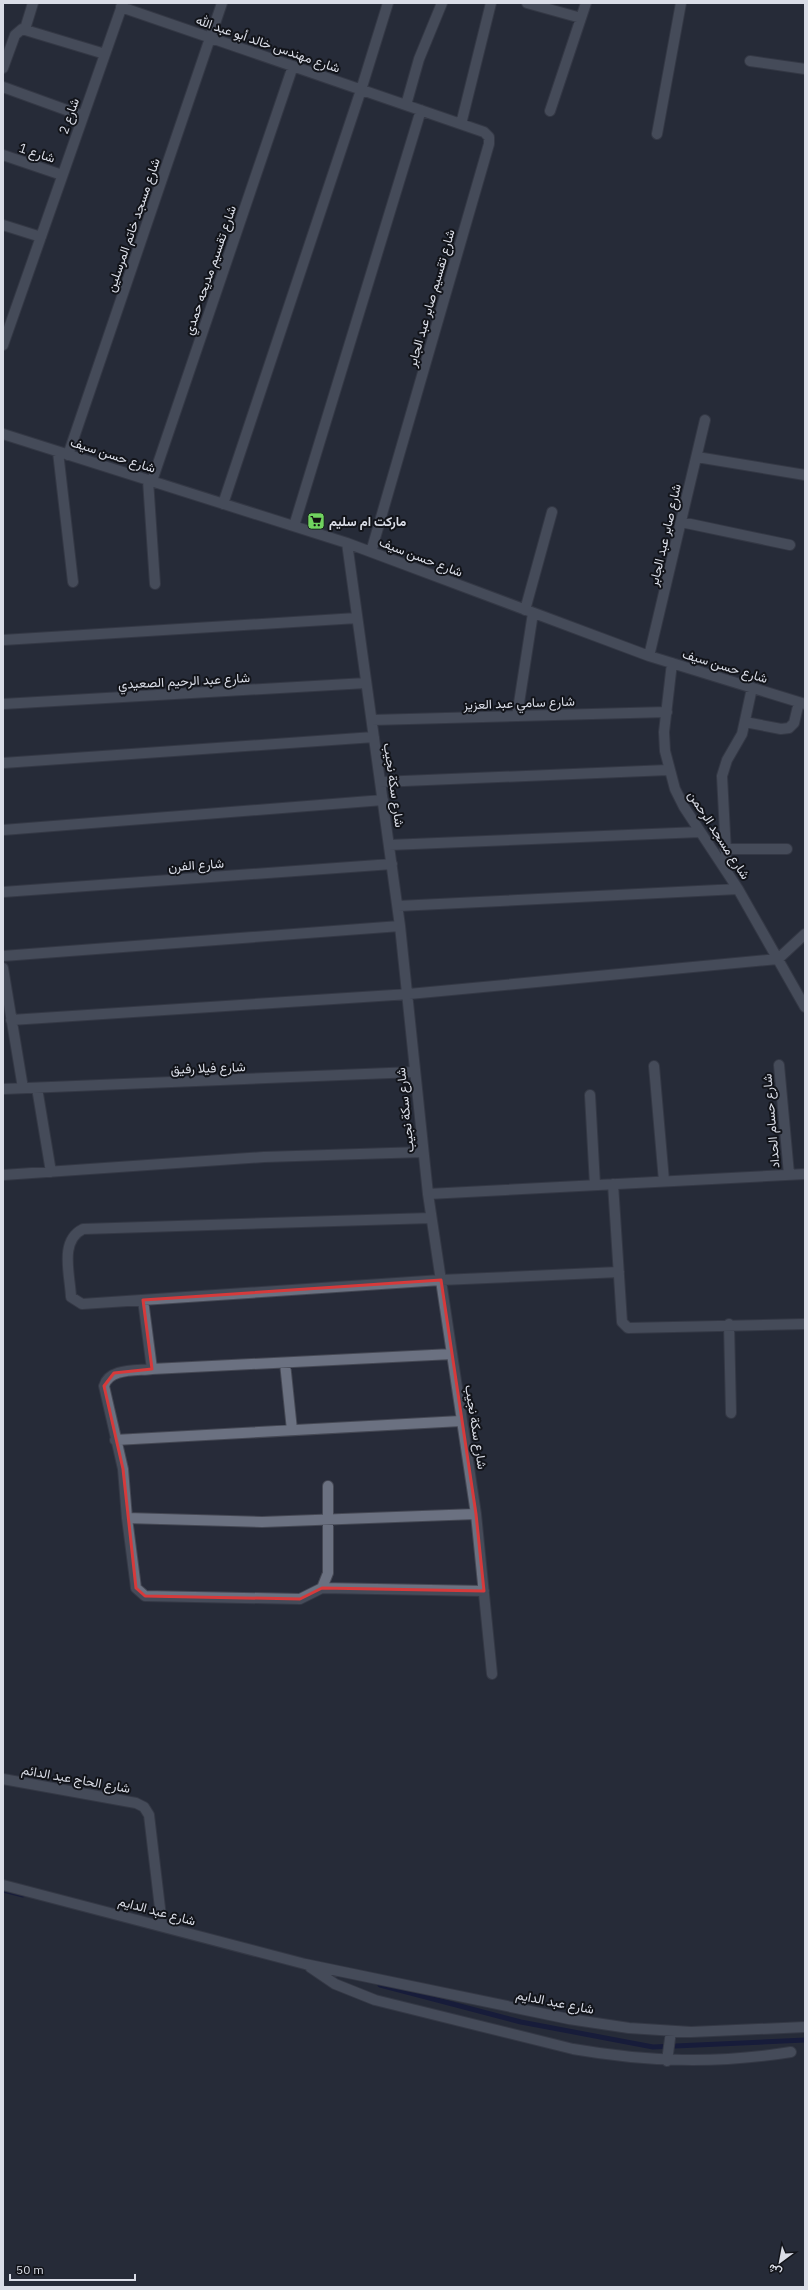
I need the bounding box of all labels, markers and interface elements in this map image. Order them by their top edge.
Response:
street label: شارع مهندس خالد أبو عبد الله [193,11,342,78]
street label: شارع 2 [55,96,84,137]
street label: شارع 1 [16,139,57,168]
street label: شارع مسجد خاتم المرسلين [102,156,165,295]
street label: شارع تقسيم مديحه حمدي [180,203,242,338]
street label: شارع تقسيم صابر عبد الجابر [403,227,460,370]
street label: شارع حسن سيف [68,433,158,478]
street label: شارع صابر عبد الجابر [645,482,686,589]
supermarket icon: ماركت ام سليم [306,511,326,531]
place label: ماركت ام سليم [329,513,406,530]
street label: شارع حسن سيف [376,533,465,582]
street label: شارع حسن سيف [680,645,770,688]
street label: شارع عبد الرحيم الصعيدي [118,669,251,695]
street label: شارع سامي عبد العزيز [462,693,575,715]
street label: شارع سكة نجيب [379,742,408,829]
street label: شارع مسجد الرحمن [683,787,754,883]
street label: شارع الفرن [168,855,225,876]
street label: شارع فيلا رفيق [170,1058,246,1079]
street label: شارع سكة نجيب [392,1067,419,1153]
street label: شارع حسام الحداد [758,1073,785,1169]
street label: شارع سكة نجيب [460,1384,491,1471]
street label: شارع الحاج عبد الدائم [20,1761,132,1798]
street label: شارع عبد الدايم [116,1893,198,1930]
street label: شارع عبد الدايم [514,1986,596,2019]
north arrow [760,2242,800,2282]
scale bar [10,2256,135,2282]
text: ش [765,2261,784,2280]
text: 50 m [16,2262,44,2277]

